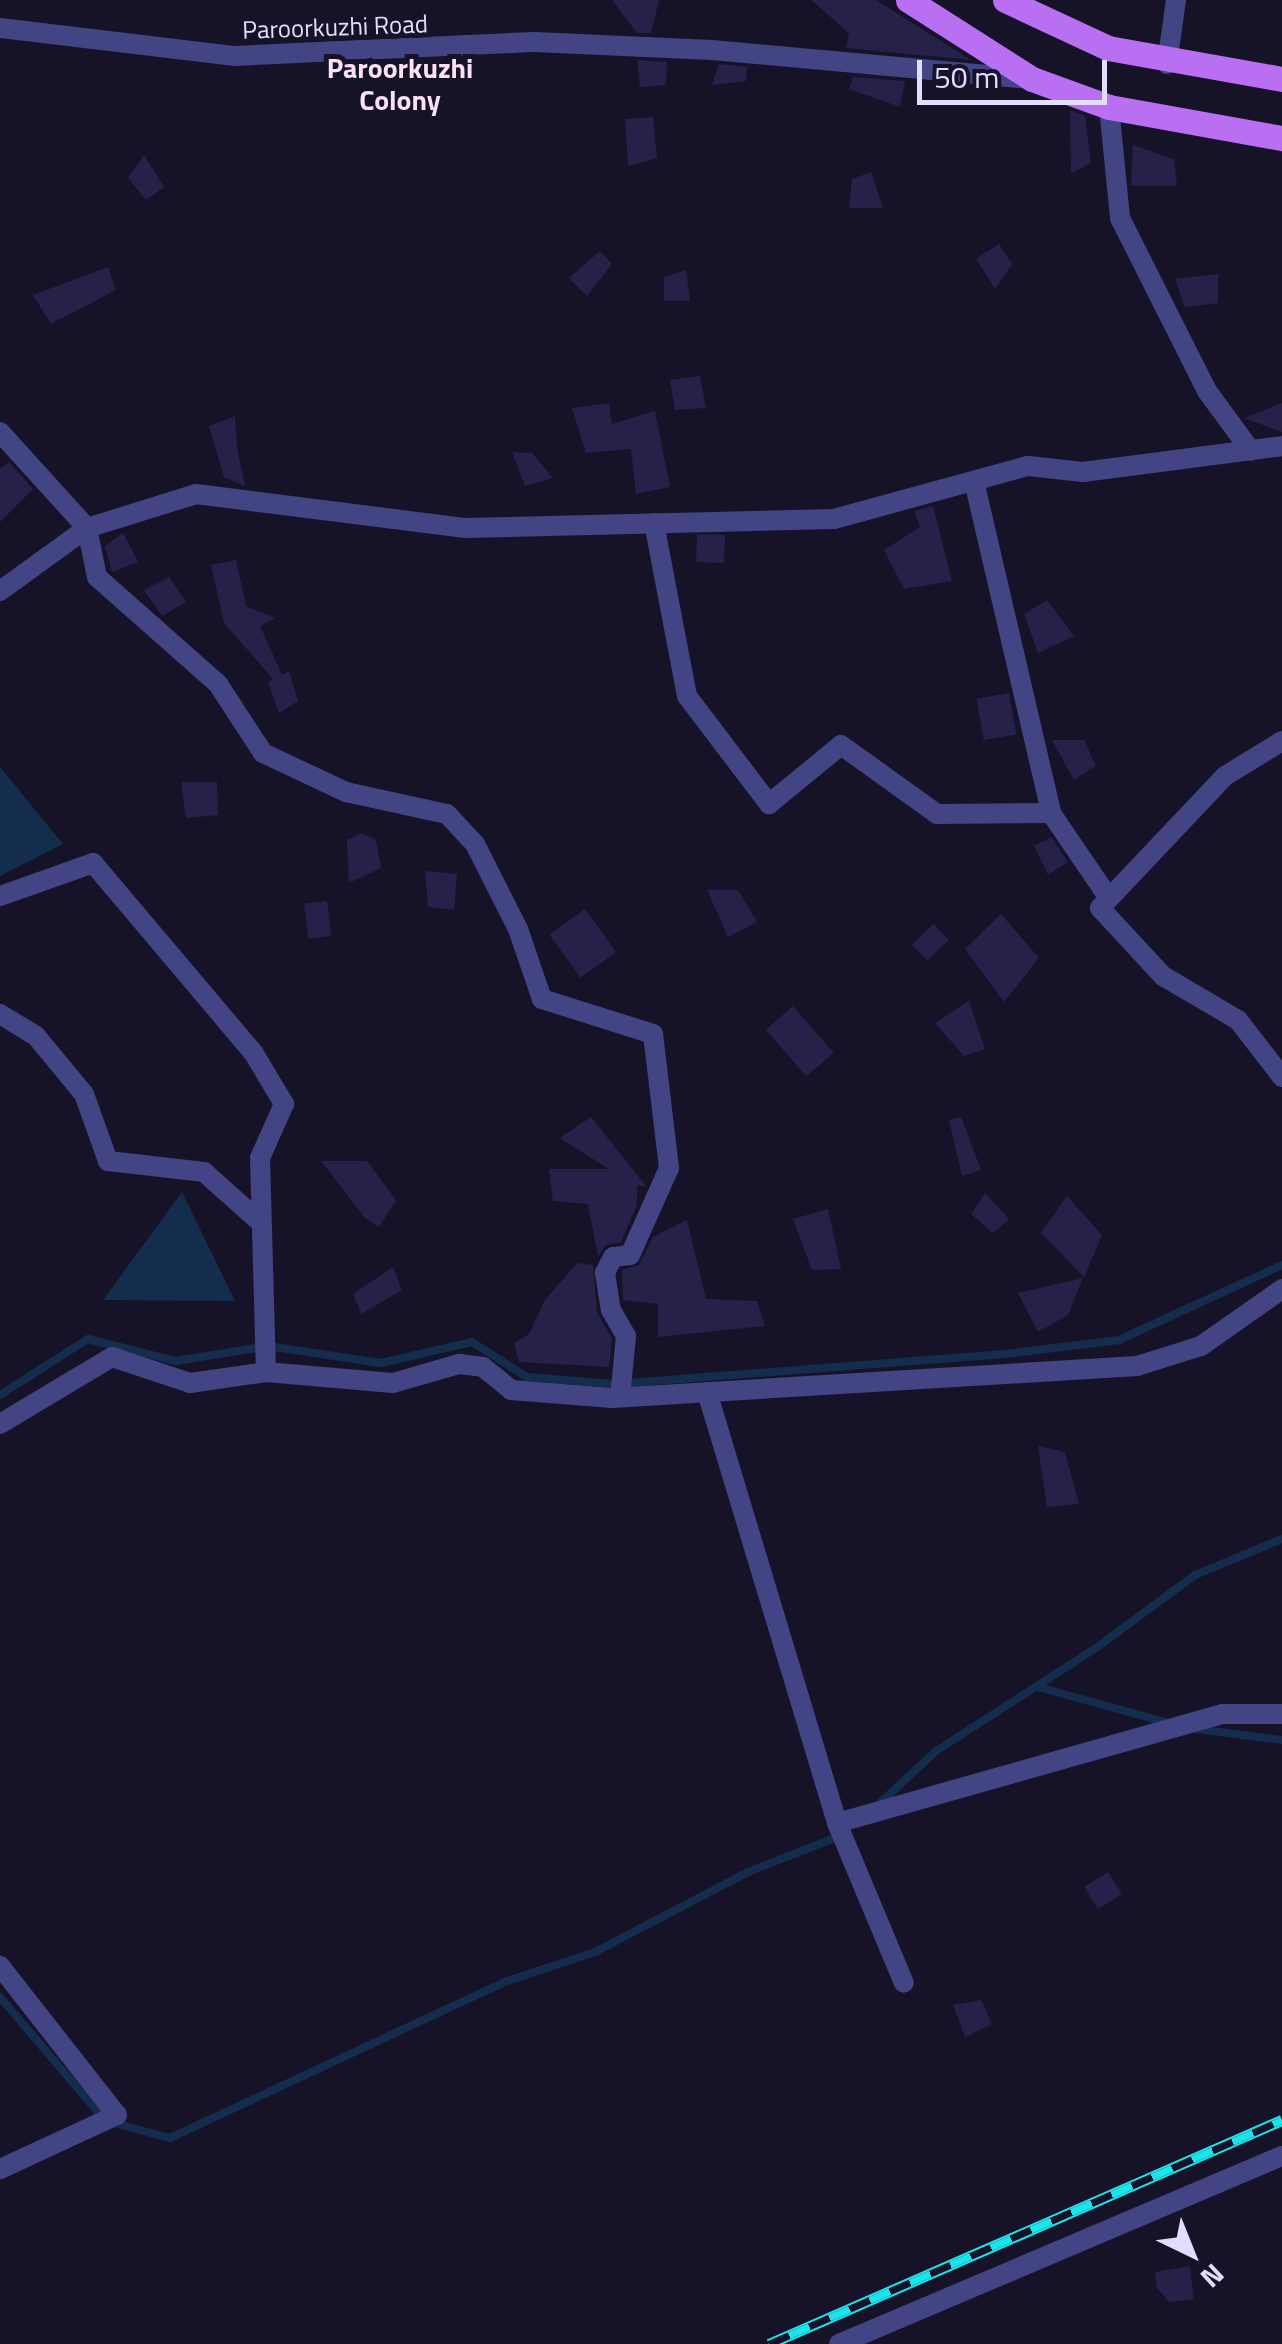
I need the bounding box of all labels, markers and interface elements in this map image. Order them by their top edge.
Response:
street label: Paroorkuzhi Road [242,9,428,45]
scale bar [922,40,1112,102]
district label: Paroorkuzhi Colony [327,51,473,117]
text: 50 m [934,54,999,100]
north arrow [1142,2204,1242,2304]
text: N [1191,2254,1235,2299]

